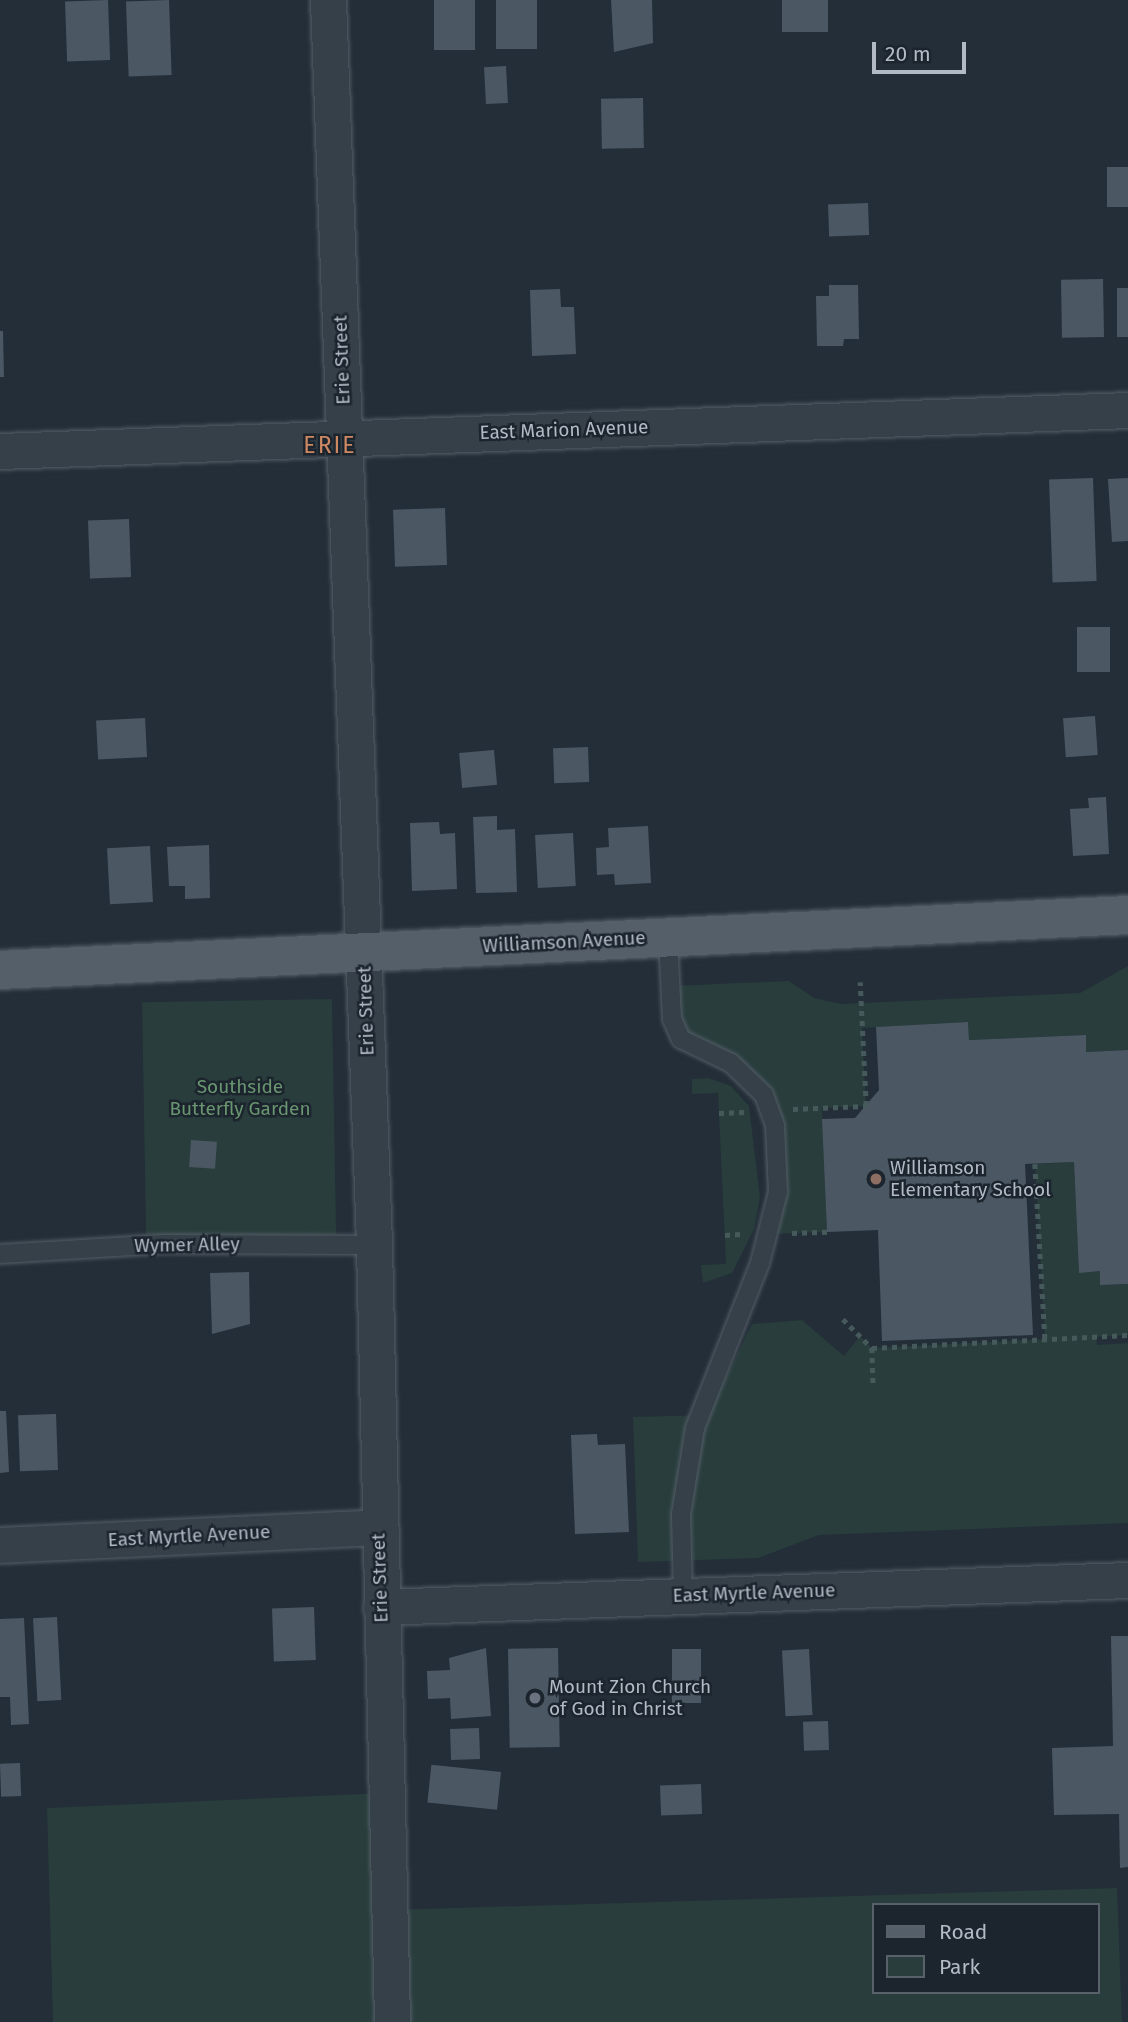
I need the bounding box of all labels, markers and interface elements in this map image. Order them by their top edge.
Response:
scale bar [876,28,970,72]
text: 20 m [885,41,931,67]
street label: Erie Street [329,315,355,405]
street label: East Marion Avenue [479,416,649,444]
district label: ERIE [304,431,356,459]
street label: Williamson Avenue [482,926,646,958]
street label: Erie Street [353,966,379,1056]
park label: Southside Butterfly Garden [169,1076,311,1120]
place label: Williamson Elementary School [890,1157,1051,1201]
marker: Williamson Elementary School [868,1171,884,1187]
street label: Wymer Alley [134,1233,240,1257]
street label: East Myrtle Avenue [107,1520,271,1552]
street label: Erie Street [367,1533,393,1623]
street label: East Myrtle Avenue [672,1579,836,1607]
place label: Mount Zion Church of God in Christ [549,1676,711,1720]
marker: Mount Zion Church of God in Christ [527,1690,543,1706]
legend [872,1903,1100,1994]
text: Road [939,1919,987,1945]
text: Park [939,1954,980,1980]

